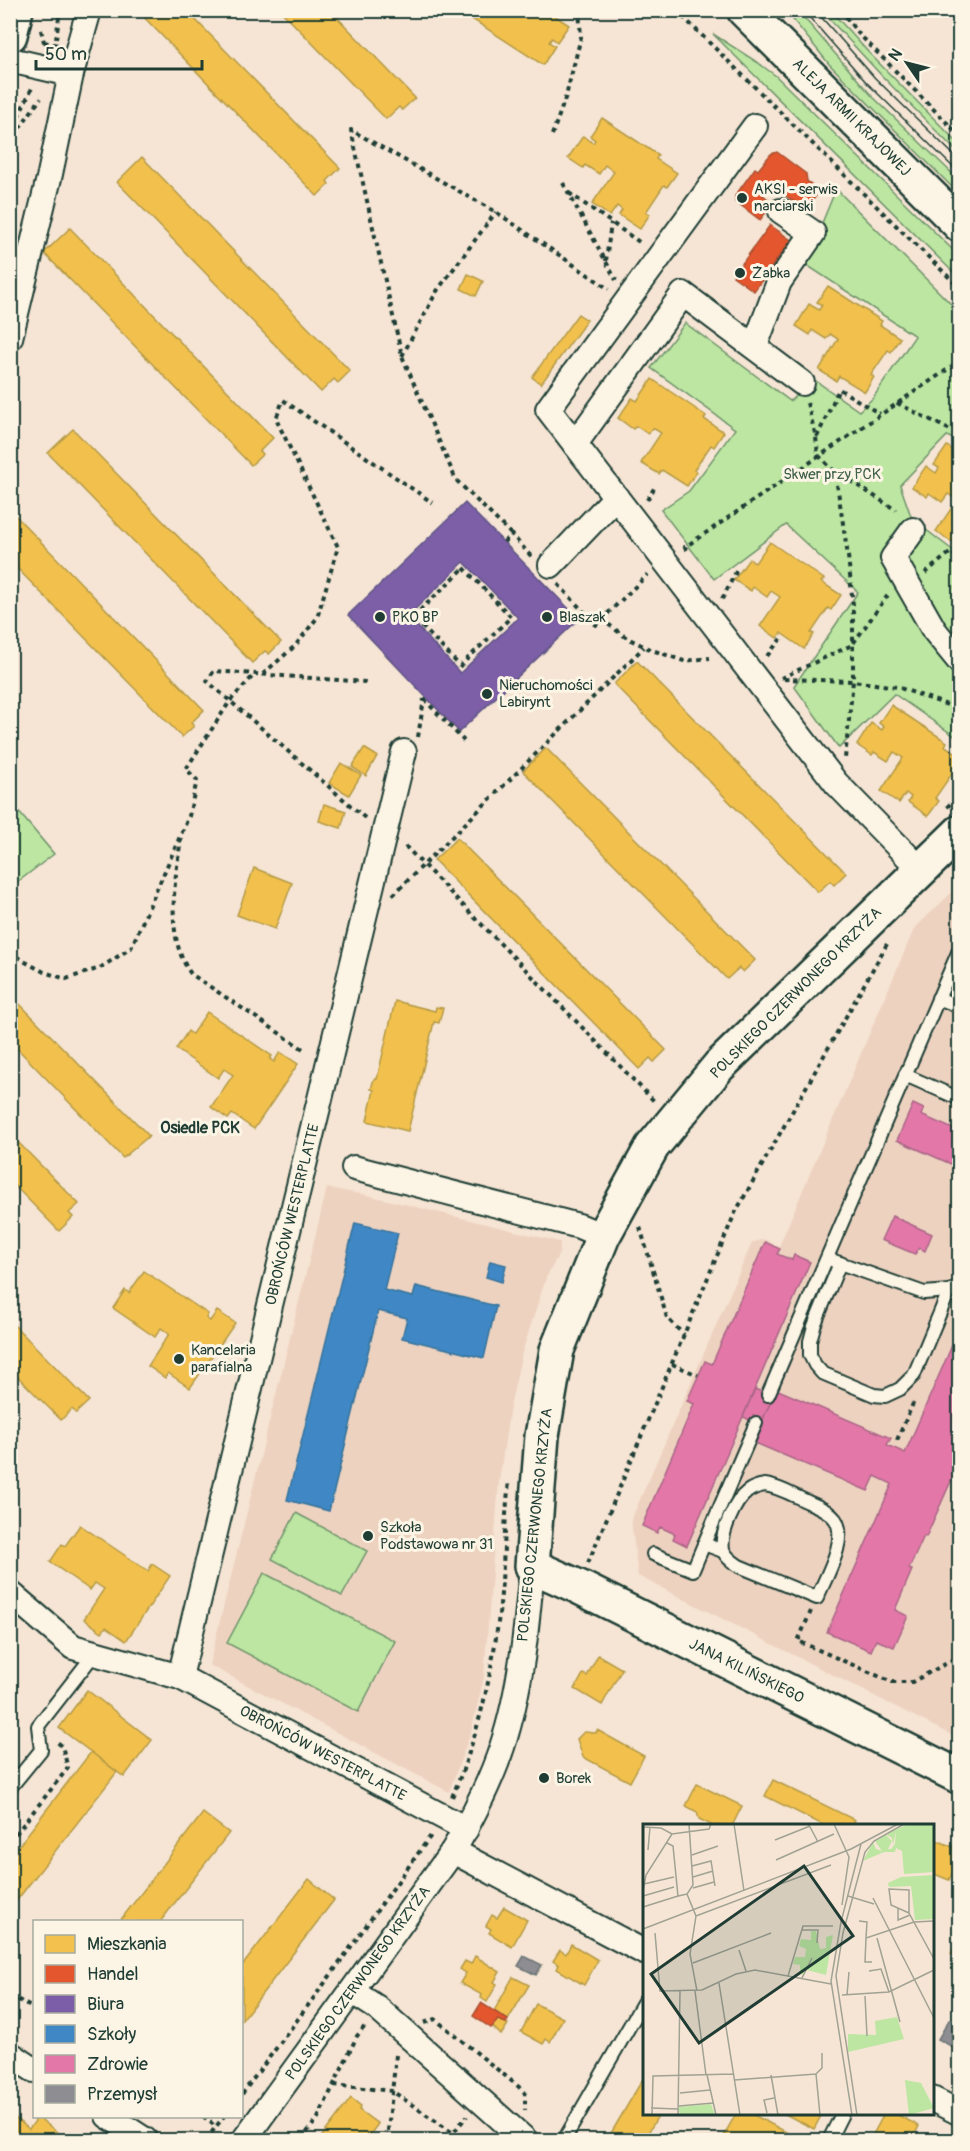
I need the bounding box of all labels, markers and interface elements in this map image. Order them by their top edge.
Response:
scale bar [36,33,202,71]
north arrow [877,33,937,93]
text: 50 m [45,43,87,66]
text: N [884,45,907,65]
street label: ALEJA ARMII KRAJOWEJ [789,54,915,180]
place label: AKSI - serwis narciarski [754,180,838,216]
marker: AKSI - serwis narciarski [735,191,749,205]
place label: Żabka [752,264,790,283]
marker: Żabka [733,266,747,280]
park label: Skwer przy PCK [783,465,881,484]
place label: PKO BP [392,608,439,627]
place label: Blaszak [559,608,607,627]
marker: PKO BP [373,610,387,624]
marker: Blaszak [540,610,554,624]
place label: Nieruchomości Labirynt [499,676,593,712]
marker: Nieruchomości Labirynt [480,687,494,701]
street label: POLSKIEGO CZERWONEGO KRZYŻA [706,903,886,1083]
district label: Osiedle PCK [160,1118,240,1138]
street label: OBROŃCÓW WESTERPLATTE [261,1121,323,1307]
place label: Kancelaria parafialna [191,1341,256,1377]
marker: Kancelaria parafialna [172,1352,186,1366]
street label: POLSKIEGO CZERWONEGO KRZYŻA [513,1407,557,1643]
place label: Szkoła Podstawowa nr 31 [380,1518,493,1554]
marker: Szkoła Podstawowa nr 31 [361,1529,375,1543]
street label: JANA KILIŃSKIEGO [686,1634,807,1707]
street label: OBROŃCÓW WESTERPLATTE [236,1701,410,1805]
place label: Borek [556,1769,592,1788]
marker: Borek [537,1771,551,1785]
inset map [643,1824,934,2115]
street label: POLSKIEGO CZERWONEGO KRZYŻA [281,1882,434,2084]
legend [33,1920,243,2118]
text: Mieszkania [87,1933,167,1956]
text: Handel [87,1963,139,1986]
text: Biura [87,1993,124,2016]
text: Szkoły [87,2023,136,2046]
text: Zdrowie [87,2053,148,2076]
text: Przemysł [87,2083,158,2106]

